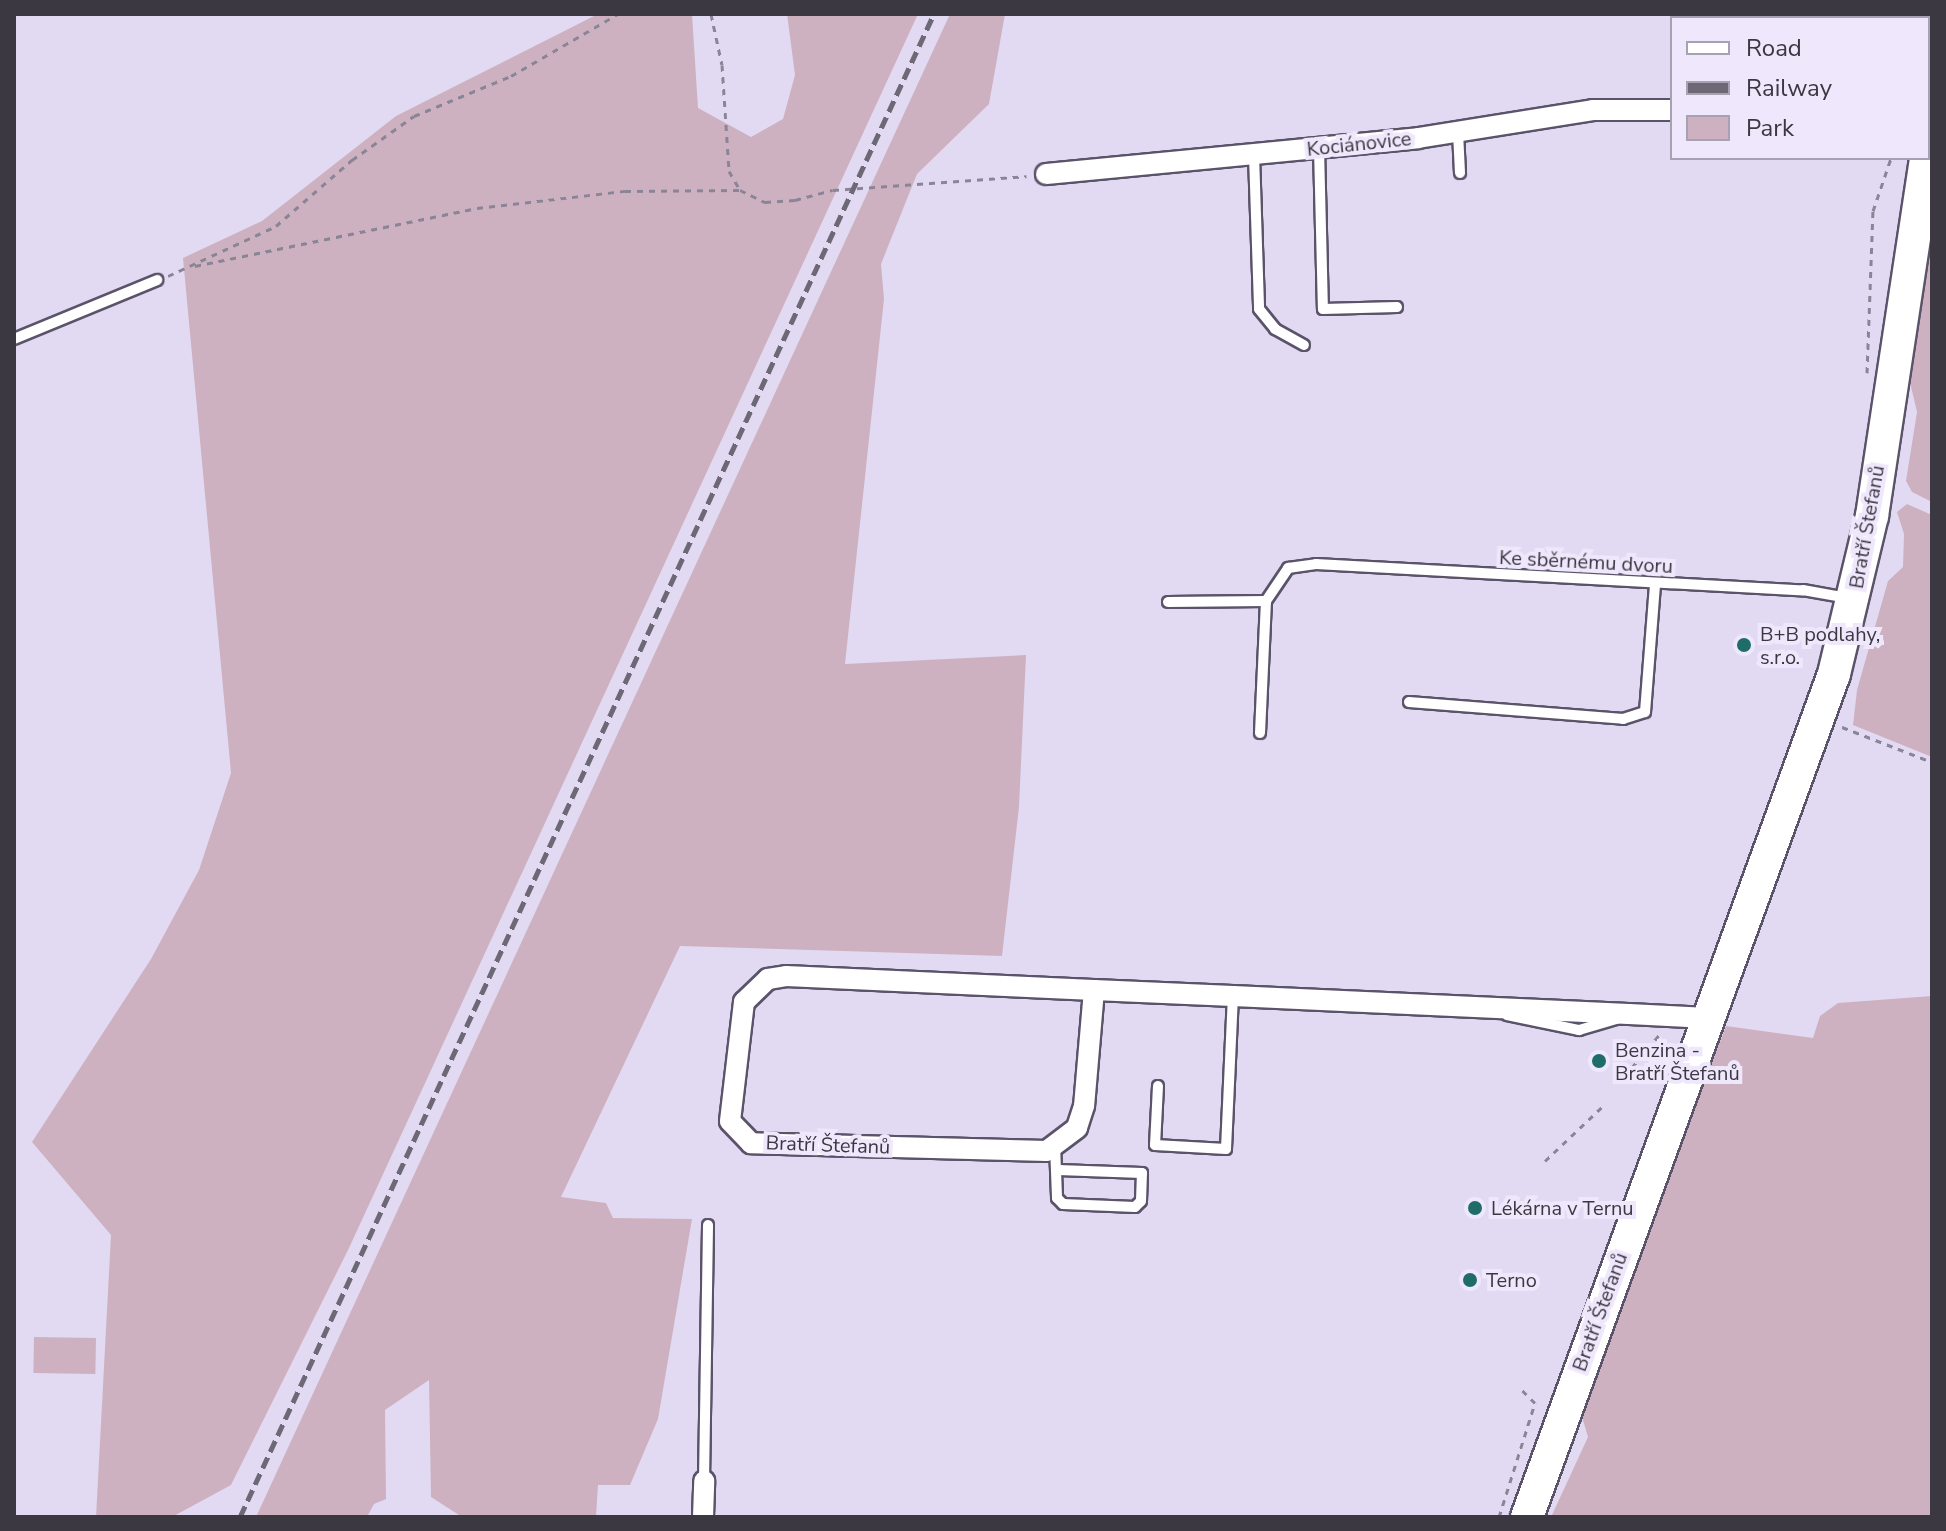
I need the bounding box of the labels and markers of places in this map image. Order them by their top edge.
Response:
place label: B+B podlahy, s.r.o. [1760,622,1880,669]
marker: B+B podlahy, s.r.o. [1735,636,1753,654]
place label: Benzina - Bratří Štefanů [1615,1038,1740,1085]
marker: Benzina - Bratří Štefanů [1590,1052,1608,1070]
place label: Lékárna v Ternu [1491,1196,1633,1220]
marker: Lékárna v Ternu [1466,1199,1484,1217]
place label: Terno [1486,1268,1537,1292]
marker: Terno [1461,1271,1479,1289]

